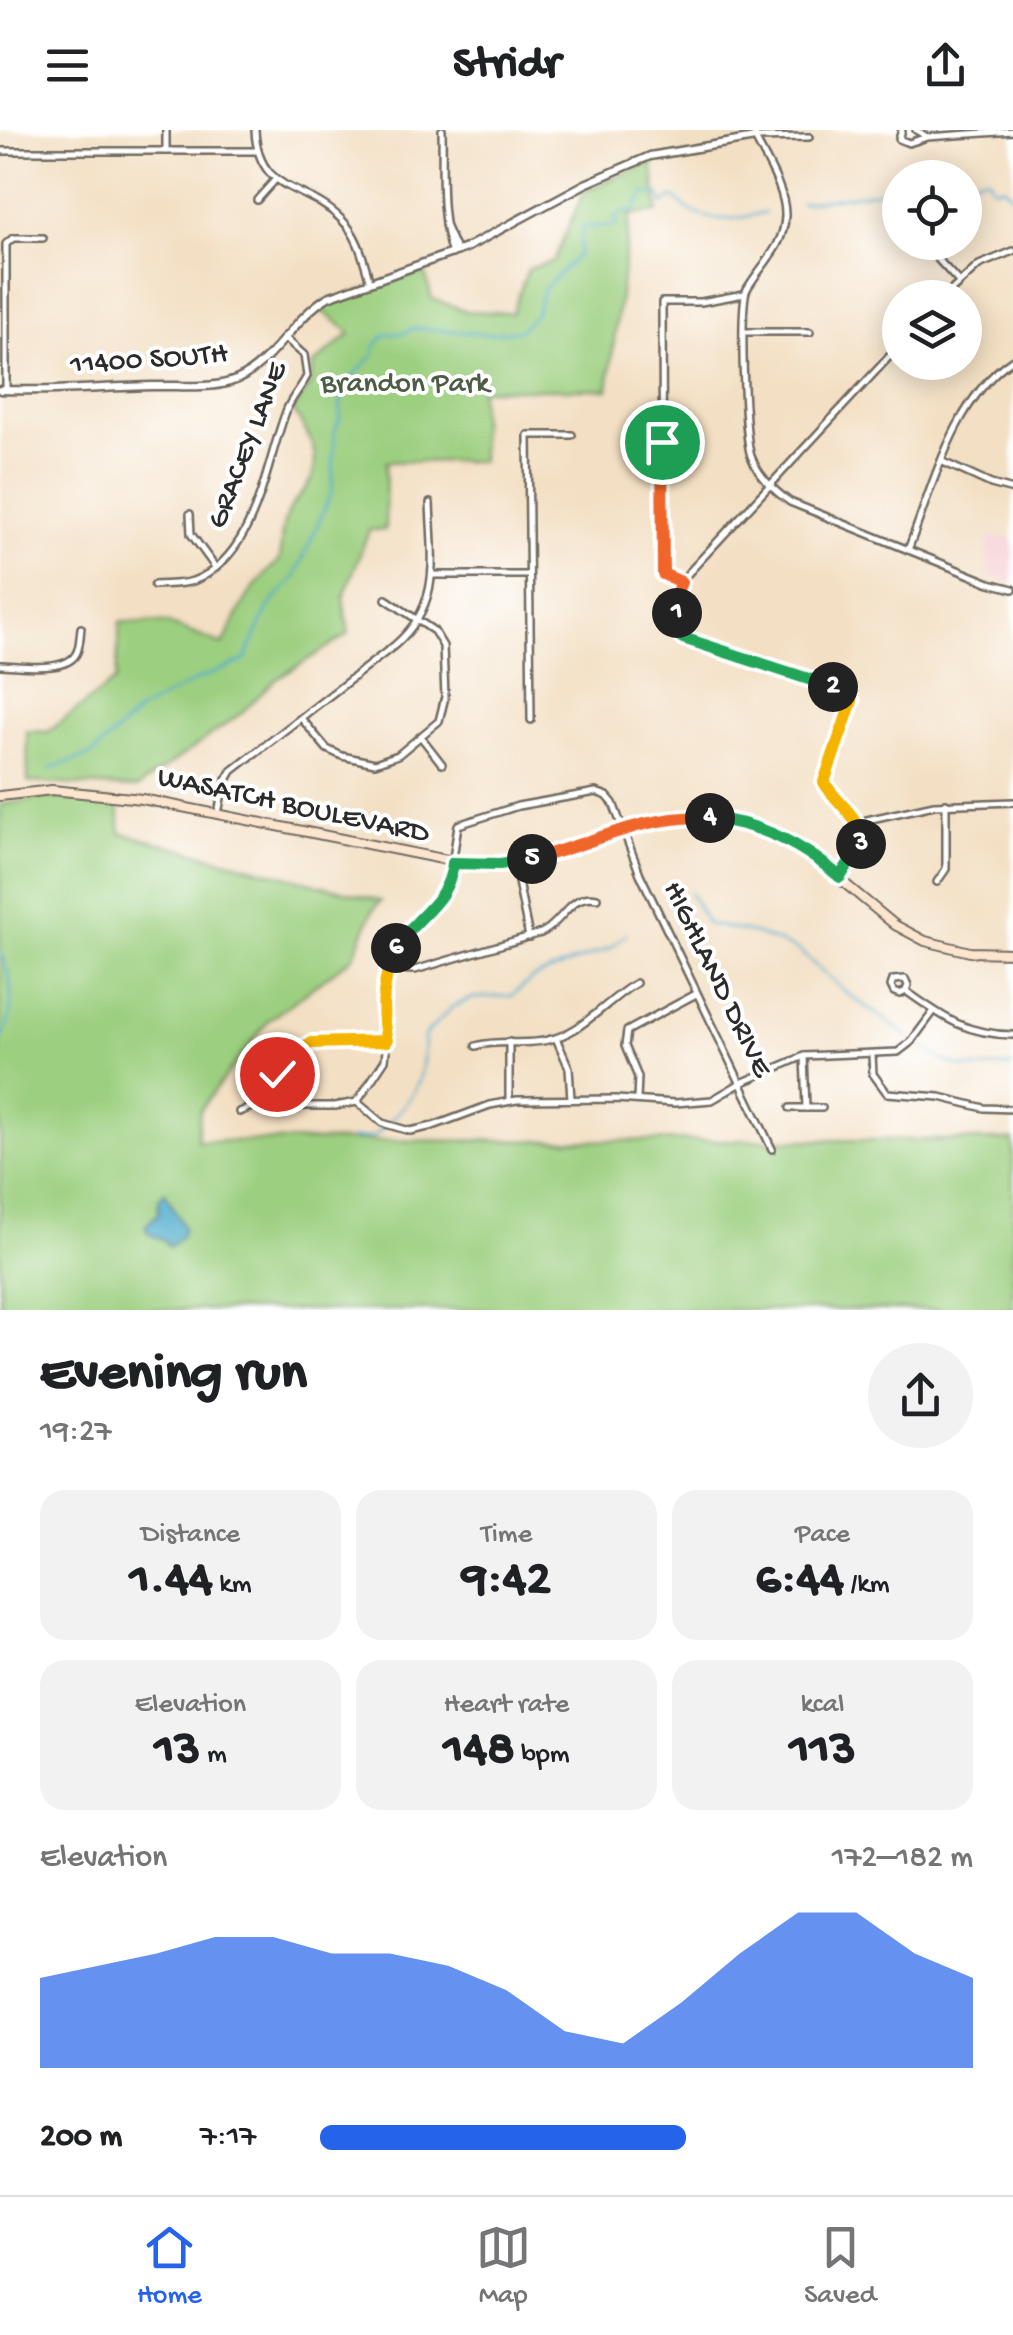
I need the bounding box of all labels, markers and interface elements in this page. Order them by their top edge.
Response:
icon: menu [40,38,95,93]
icon: share [918,38,973,93]
text: Stridr [453,39,560,92]
map controls [882,160,982,380]
button: locate [882,160,982,260]
button: layers [882,280,982,380]
street label: 11400 SOUTH [68,338,230,384]
street label: GRACEY LANE [201,357,297,534]
park label: Brandon Park [320,368,492,403]
pin [620,400,705,485]
icon: arrive [635,415,690,470]
pin: 1 [652,588,702,638]
text: 1 [671,596,683,629]
pin: 2 [808,662,858,712]
text: 2 [826,670,840,703]
street label: WASATCH BOULEVARD [154,761,432,853]
pin: 4 [685,793,735,843]
text: 4 [703,801,717,834]
pin: 3 [836,819,886,869]
text: 3 [854,827,868,860]
pin: 5 [507,834,557,884]
text: 5 [525,842,539,875]
street label: HIGHLAND DRIVE [654,877,779,1085]
pin: 6 [371,923,421,973]
text: 6 [389,931,403,964]
pin [235,1032,320,1117]
icon: check [250,1047,305,1102]
button: share [868,1343,973,1448]
text: Evening run [40,1344,307,1408]
text: 19:27 [40,1414,111,1452]
text: Distance [141,1519,240,1552]
text: Time [481,1519,532,1552]
text: Pace [795,1519,850,1552]
text: 1.44 [129,1552,213,1611]
text: 9:42 [462,1552,551,1611]
text: 6:44 [755,1552,844,1611]
text: km [213,1569,252,1602]
text: /km [844,1569,890,1602]
text: Elevation [135,1689,246,1722]
text: Heart rate [444,1689,569,1722]
text: kcal [801,1689,844,1722]
text: 13 [154,1722,200,1781]
text: 148 [443,1722,515,1781]
text: 113 [789,1722,856,1781]
text: m [200,1739,227,1772]
text: bpm [515,1739,570,1772]
text: Elevation [40,1840,167,1878]
text: 172–182 m [832,1840,973,1878]
text: 200 m [40,2119,122,2157]
text: 7:17 [200,2119,256,2157]
tab: Home [137,2220,202,2313]
tab: Map [476,2220,531,2313]
tab: Saved [804,2220,876,2313]

